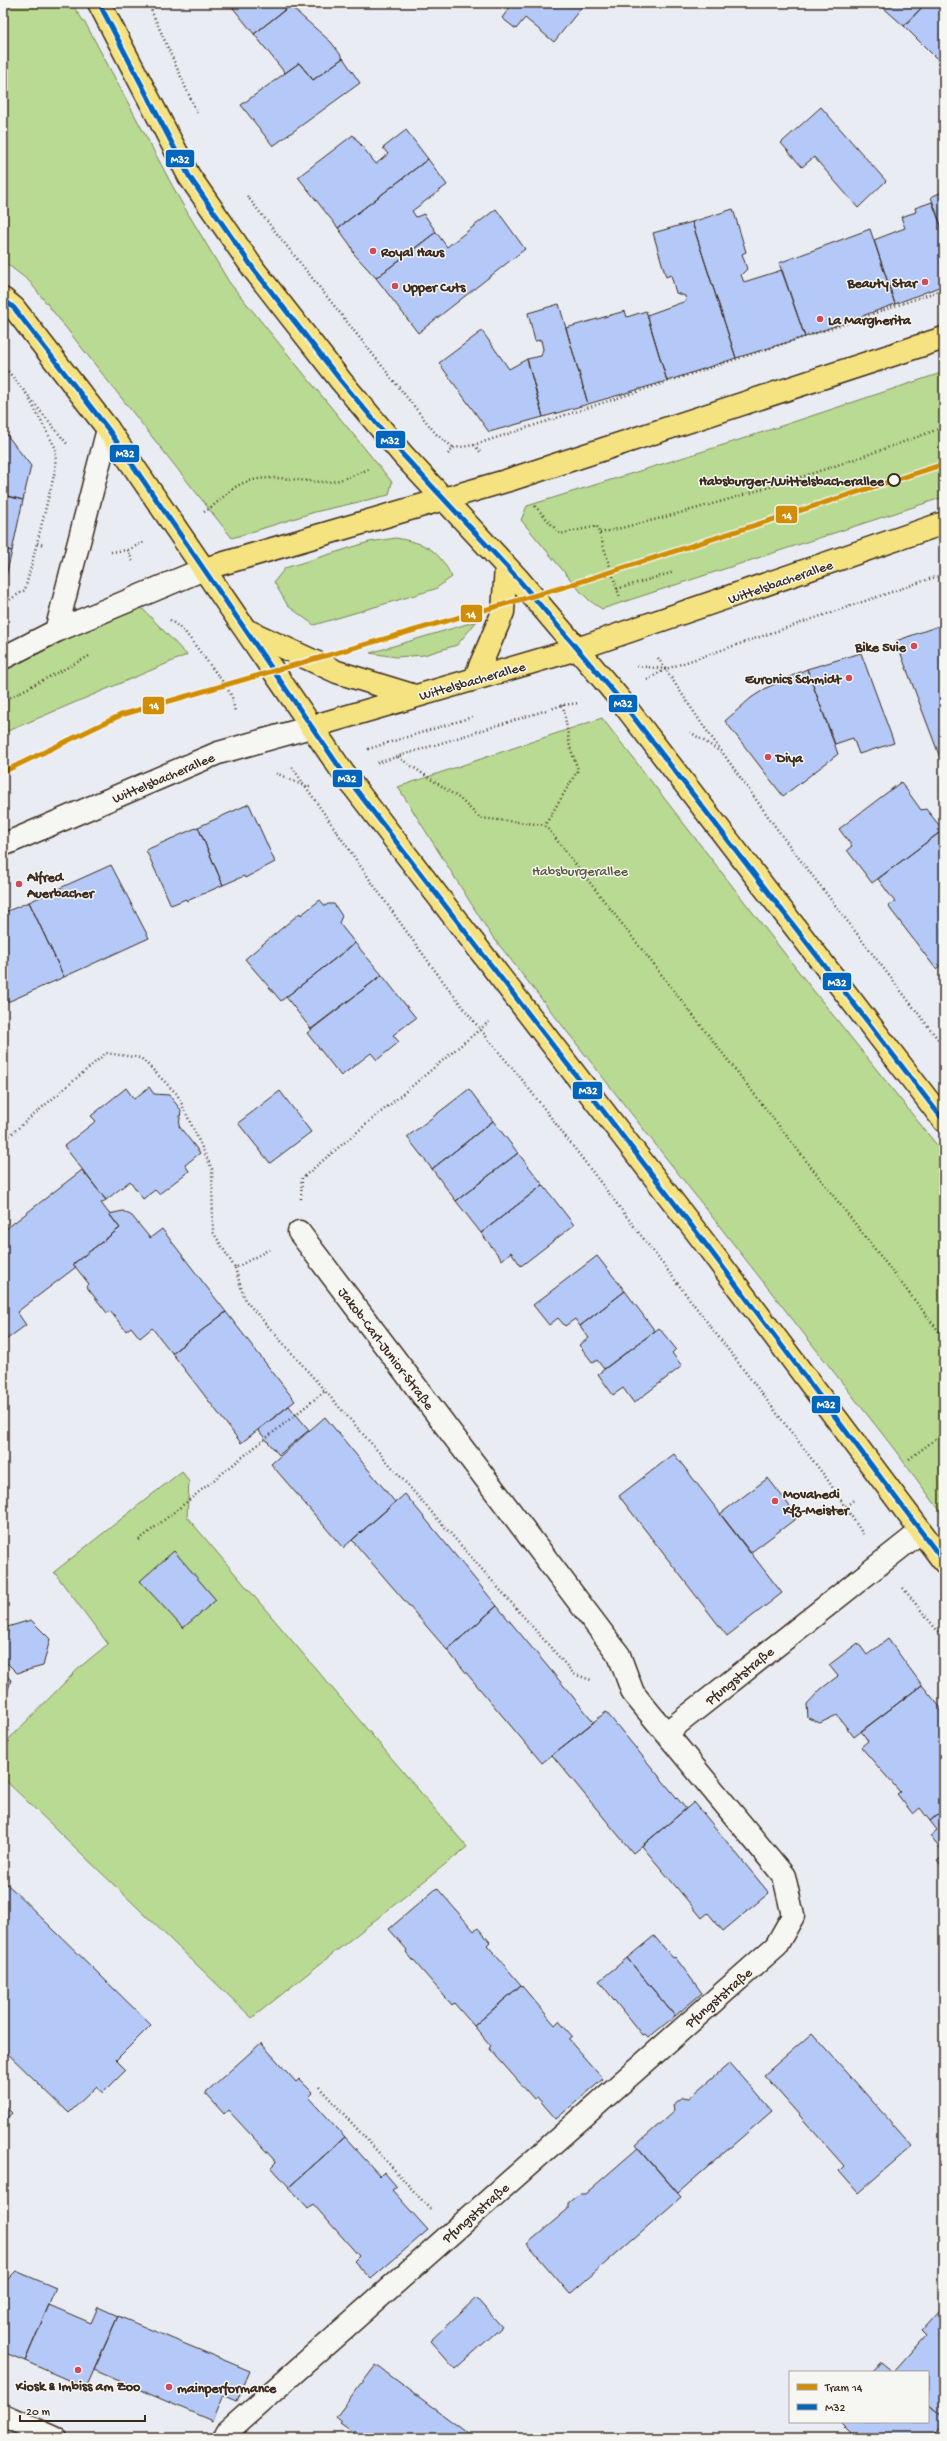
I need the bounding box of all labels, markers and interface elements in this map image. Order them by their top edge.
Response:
line badge: M32 [165,149,195,168]
text: M32 [171,155,190,167]
place label: Royal Haus [380,245,445,262]
marker: Royal Haus [368,246,378,256]
place label: Beauty Star [846,276,919,293]
marker: Beauty Star [920,277,930,287]
place label: Upper Cuts [403,280,466,297]
marker: Upper Cuts [390,281,400,291]
place label: La Margherita [828,313,912,330]
marker: La Margherita [815,314,825,324]
line badge: M32 [375,430,406,449]
text: M32 [381,436,400,448]
line badge: M32 [109,444,140,463]
text: M32 [116,449,135,461]
marker: Habsburger-/Wittelsbacherallee [887,473,901,487]
place label: Habsburger-/Wittelsbacherallee [699,474,885,491]
line badge: 14 [775,505,798,524]
text: 14 [781,511,793,523]
street label: Wittelsbacherallee [726,557,836,609]
line badge: 14 [460,604,483,623]
text: 14 [465,610,477,622]
place label: Bike 5vie [854,640,907,657]
marker: Bike 5vie [909,641,919,651]
street label: Wittelsbacherallee [418,659,529,706]
place label: Euronics Schmidt [745,672,842,689]
marker: Euronics Schmidt [844,673,854,683]
line badge: M32 [608,694,638,713]
line badge: 14 [142,696,165,715]
text: M32 [614,699,633,711]
text: 14 [148,701,160,713]
street label: Wittelsbacherallee [110,750,219,809]
place label: Diya [774,751,804,768]
marker: Diya [763,752,773,762]
line badge: M32 [332,769,363,788]
text: M32 [338,774,357,786]
park label: Habsburgerallee [532,864,629,881]
place label: Alfred Auerbacher [26,870,96,903]
marker: Alfred Auerbacher [14,879,24,889]
line badge: M32 [822,972,852,991]
text: M32 [828,978,847,990]
line badge: M32 [572,1081,603,1100]
text: M32 [579,1086,598,1098]
street label: Jakob-Carl-Junior-Straße [333,1285,437,1415]
line badge: M32 [811,1395,841,1414]
text: M32 [817,1400,836,1412]
place label: Movahedi Kfz-Meister [782,1487,851,1520]
marker: Movahedi Kfz-Meister [770,1496,780,1506]
street label: Pfungststraße [702,1644,779,1710]
street label: Pfungststraße [682,1965,757,2033]
street label: Pfungststraße [439,2180,514,2248]
marker: Kiosk & Imbiss am Zoo [73,2365,83,2375]
legend [789,2371,929,2423]
place label: Kiosk & Imbiss am Zoo [15,2379,141,2396]
place label: mainperformance [177,2381,277,2398]
marker: mainperformance [164,2382,174,2392]
text: Tram 14 [824,2382,863,2396]
scale bar [20,2397,145,2423]
text: M32 [825,2402,846,2416]
text: 20 m [26,2406,51,2420]

